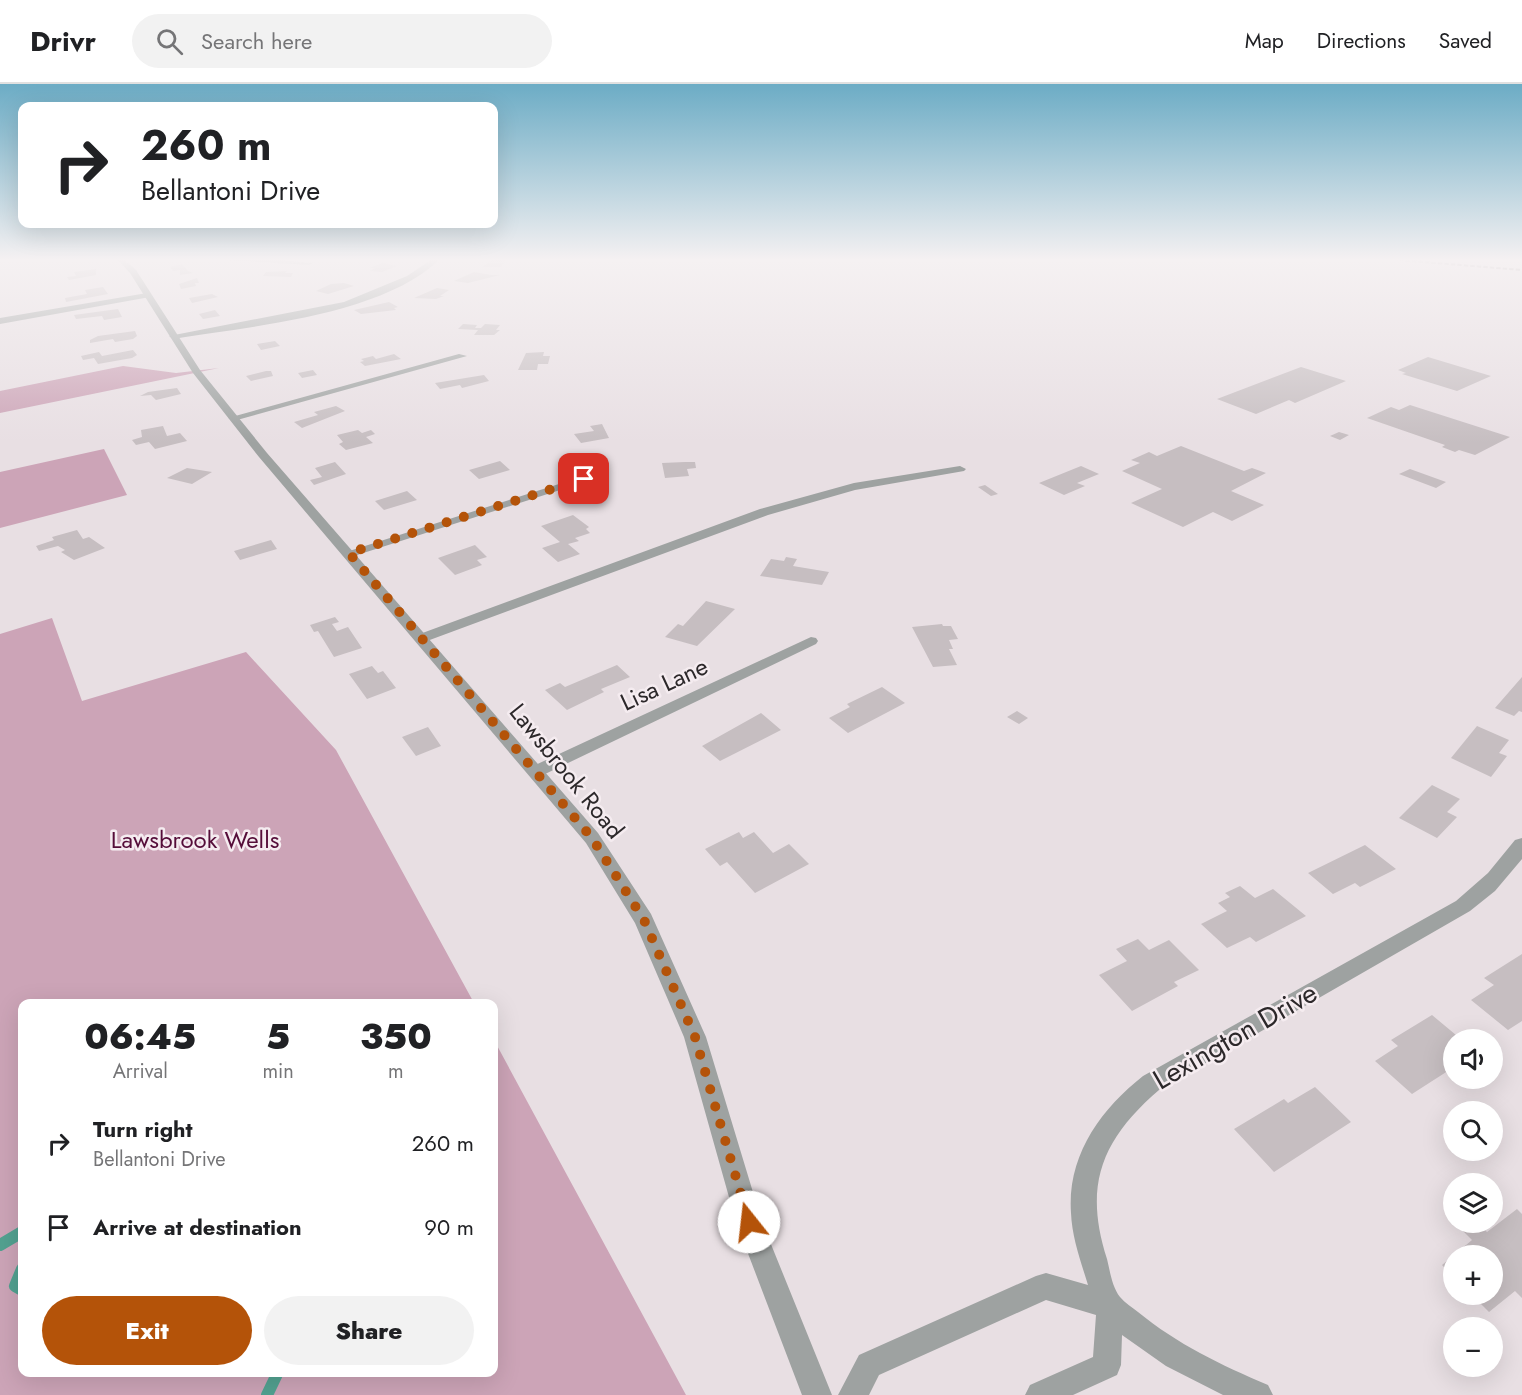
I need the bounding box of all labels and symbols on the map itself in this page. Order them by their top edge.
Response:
pin [558,453,609,504]
street label: Lisa Lane [615,649,713,719]
street label: Lawsbrook Road [501,696,633,846]
park label: Lawsbrook Wells [111,822,279,857]
street label: Lexington Drive [1145,972,1325,1100]
position arrow [717,1190,781,1254]

